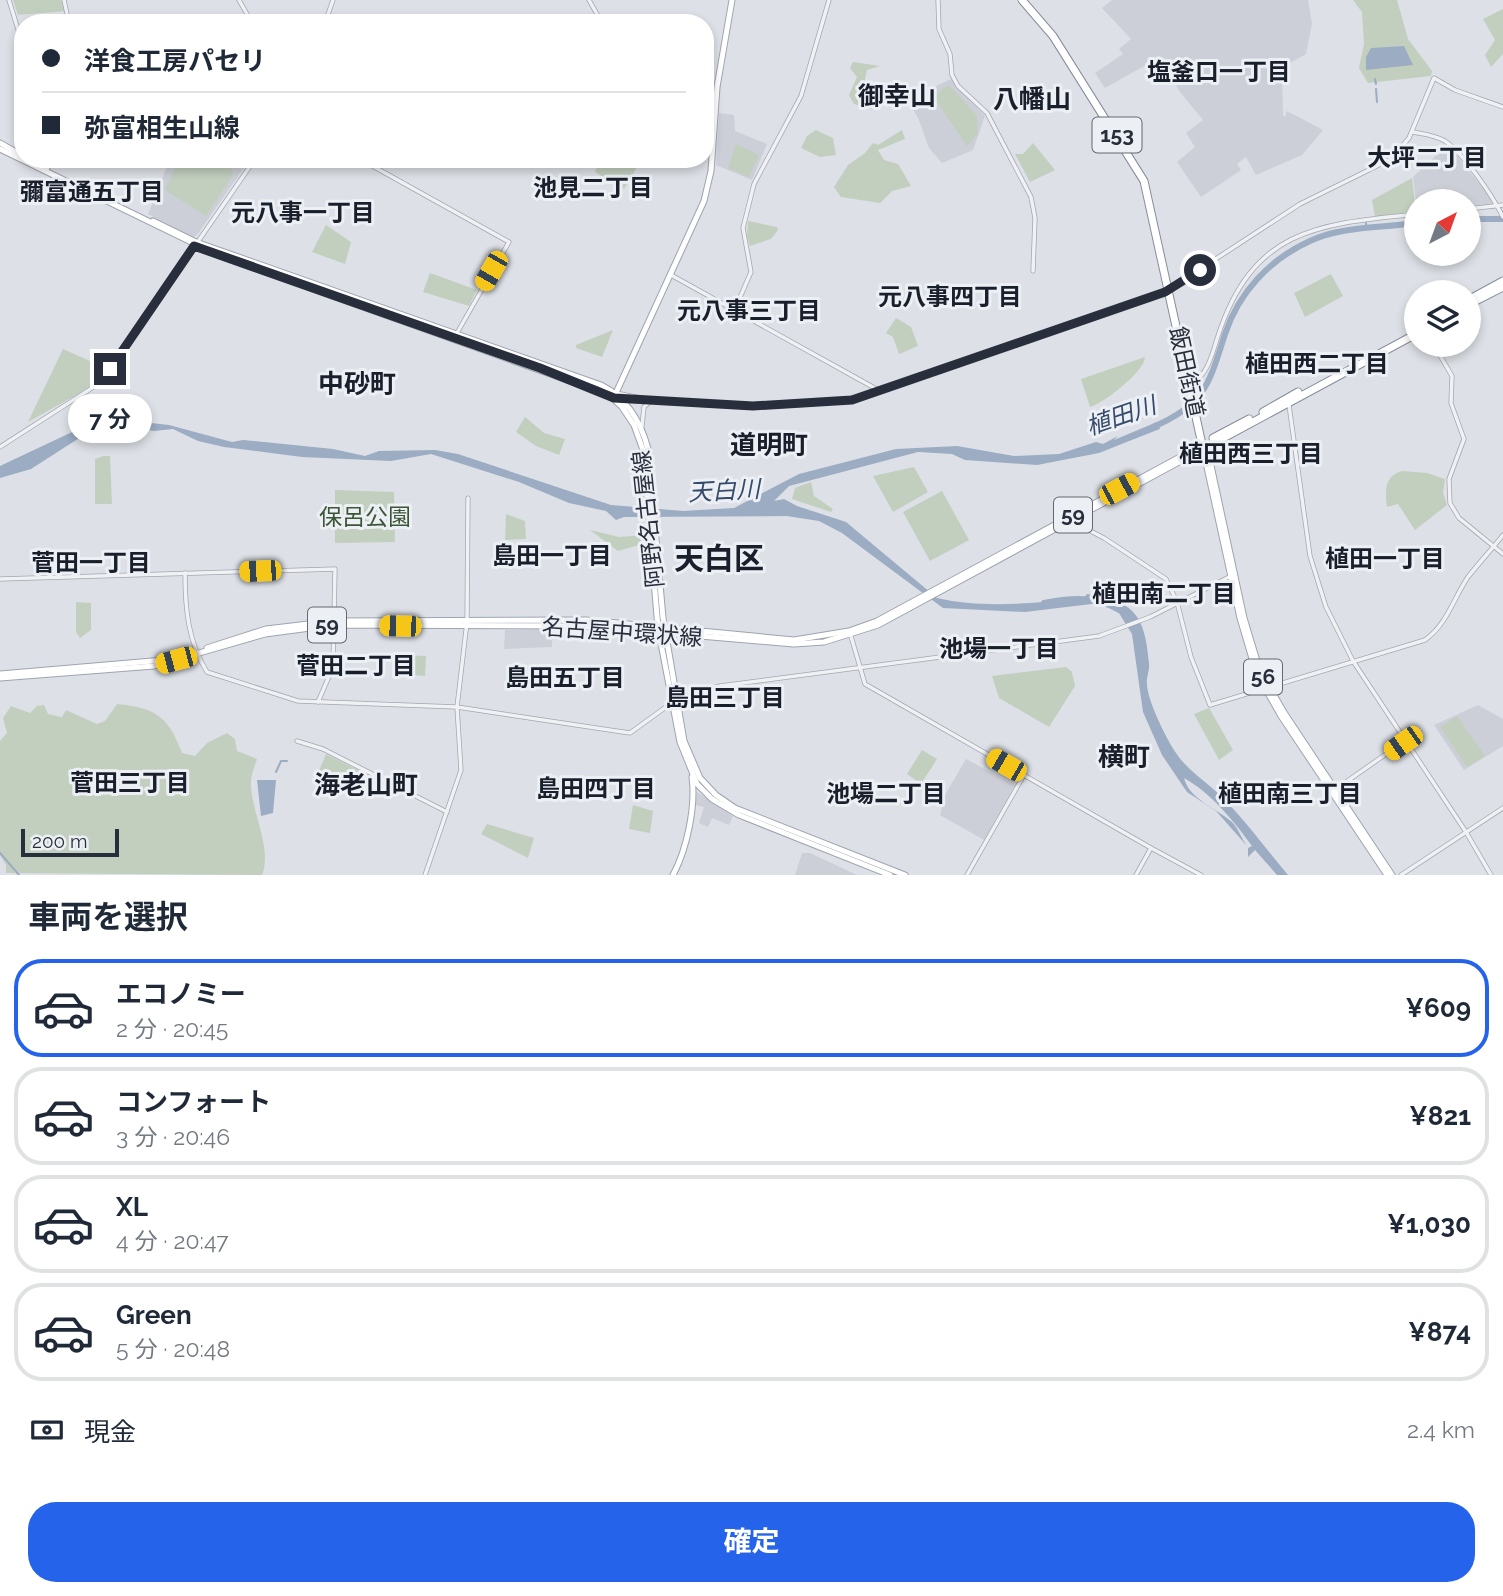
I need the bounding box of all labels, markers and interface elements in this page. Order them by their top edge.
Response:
text: 洋食工房パセリ [84,46,266,76]
district label: 塩釜口一丁目 [1147,57,1291,86]
district label: 御幸山 [858,81,936,111]
district label: 八幡山 [993,84,1071,114]
text: 弥富相生山線 [84,113,240,143]
road number: 153 [1092,118,1142,152]
district label: 大坪二丁目 [1367,143,1487,172]
district label: 池見二丁目 [533,173,653,202]
district label: 彌富通五丁目 [20,177,164,206]
north arrow [1404,189,1480,266]
map controls [1404,189,1481,357]
district label: 元八事一丁目 [231,198,375,227]
car [472,248,511,294]
route start [1184,254,1216,286]
button: layers [1404,280,1481,357]
district label: 元八事四丁目 [878,282,1022,311]
district label: 元八事三丁目 [677,296,821,325]
street label: 飯田街道 [1165,324,1210,420]
district label: 植田西二丁目 [1245,349,1389,378]
route end [94,353,126,385]
district label: 中砂町 [318,369,396,399]
water label: 植田川 [1082,389,1162,441]
callout: 7 分 [68,394,152,442]
text: 7 分 [89,405,131,432]
district label: 道明町 [730,430,808,460]
district label: 植田西三丁目 [1179,439,1323,468]
street label: 阿野名古屋線 [627,449,668,589]
car [1096,470,1143,508]
water label: 天白川 [687,474,764,507]
road number: 59 [1054,498,1092,532]
park label: 保呂公園 [319,503,411,530]
district label: 島田一丁目 [492,541,612,570]
district label: 天白区 [674,541,764,576]
district label: 植田一丁目 [1325,544,1445,573]
district label: 菅田一丁目 [31,548,151,577]
car [239,560,282,582]
district label: 植田南二丁目 [1092,579,1236,608]
road number: 59 [308,608,346,642]
street label: 名古屋中環状線 [541,612,703,651]
car [379,615,422,637]
district label: 池場一丁目 [939,634,1059,663]
car [153,644,200,676]
district label: 菅田二丁目 [296,651,416,680]
road number: 56 [1244,660,1282,694]
district label: 島田五丁目 [505,663,625,692]
district label: 島田三丁目 [665,683,785,712]
car [1380,722,1427,764]
district label: 横町 [1098,742,1150,772]
car [983,745,1030,785]
district label: 菅田三丁目 [70,768,190,797]
district label: 海老山町 [314,770,418,800]
district label: 島田四丁目 [536,774,656,803]
district label: 池場二丁目 [826,779,946,808]
district label: 植田南三丁目 [1218,779,1362,808]
scale bar [21,826,119,858]
text: 200 m [32,830,87,852]
text: 車両を選択 [28,898,188,935]
icon: car [32,977,95,1040]
text: エコノミー [116,979,246,1009]
text: ¥609 [1405,993,1471,1023]
text: 2 分 · 20:45 [116,1015,228,1042]
icon: car [32,1085,95,1148]
text: コンフォート [116,1087,271,1117]
text: ¥821 [1409,1101,1471,1131]
text: 3 分 · 20:46 [116,1123,230,1150]
text: XL [116,1192,148,1222]
icon: car [32,1193,95,1256]
text: ¥1,030 [1387,1209,1471,1239]
text: 4 分 · 20:47 [116,1227,229,1254]
text: Green [116,1300,192,1330]
icon: car [32,1301,95,1364]
text: ¥874 [1408,1317,1471,1347]
text: 5 分 · 20:48 [116,1335,230,1362]
icon: cash [28,1411,66,1449]
text: 2.4 km [1407,1416,1475,1443]
text: 現金 [84,1417,136,1447]
button: 確定 [28,1502,1475,1582]

